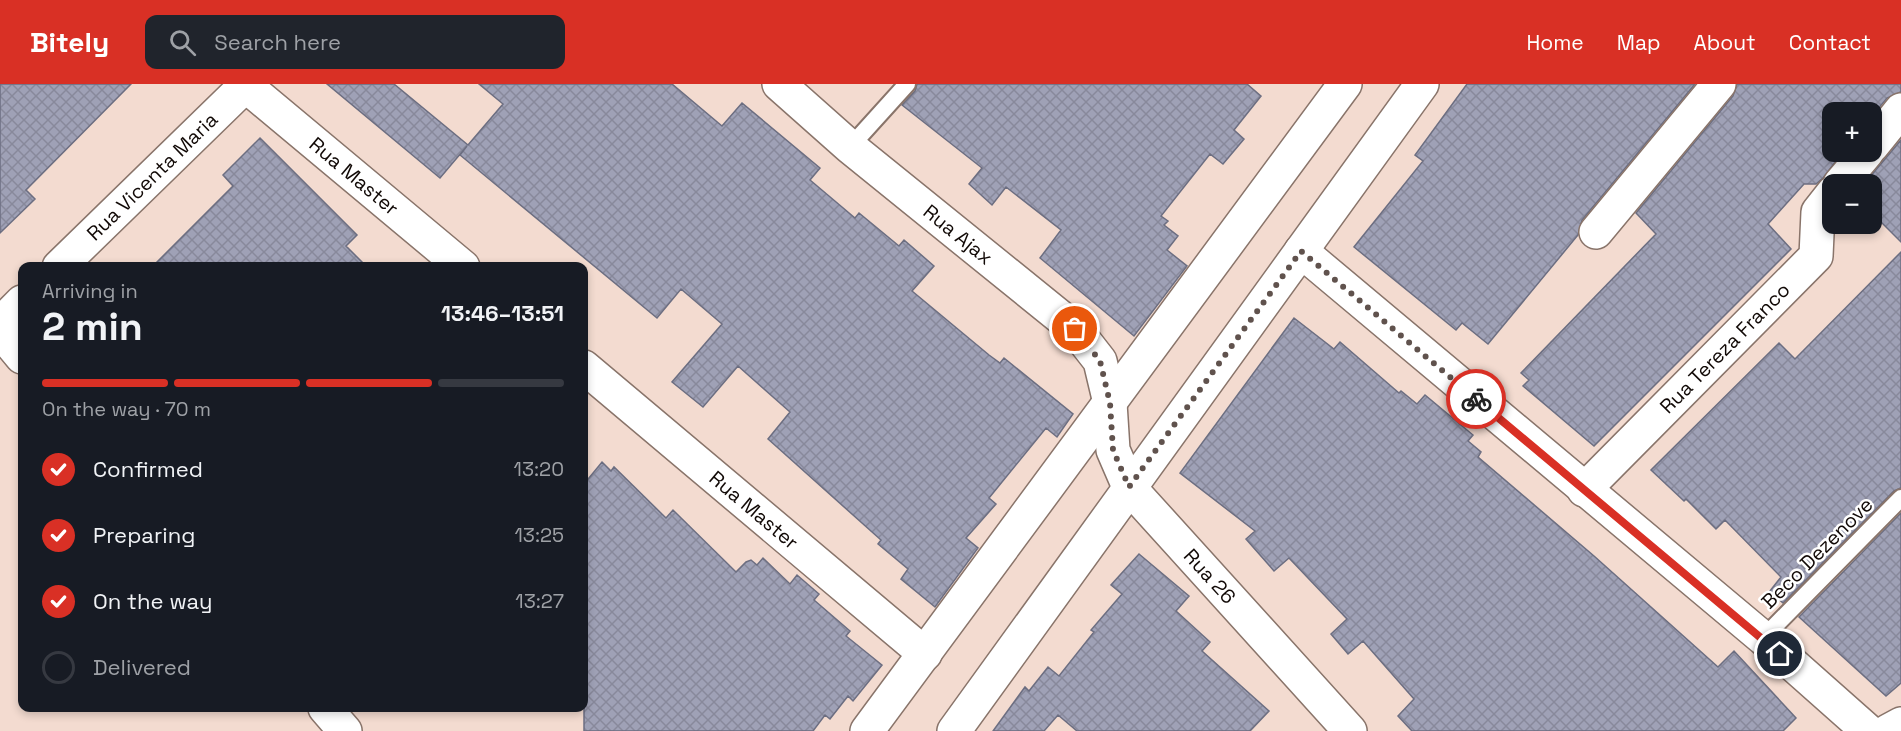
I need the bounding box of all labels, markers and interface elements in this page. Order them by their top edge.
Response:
search box [145,15,565,69]
text: Bitely [30,24,109,60]
icon: search [166,26,199,59]
text: Search here [214,28,341,56]
text: Home [1526,29,1584,56]
text: Map [1617,29,1661,56]
text: About [1694,29,1756,56]
text: Contact [1789,29,1871,56]
map controls [1822,102,1882,234]
button: + [1822,102,1882,162]
street label: Rua Vicenta Maria [81,107,223,246]
street label: Rua Master [304,131,404,221]
button: − [1822,174,1882,234]
street label: Rua Ajax [918,199,998,270]
street label: Rua Tereza Franco [1654,277,1795,419]
text: Arriving in [42,278,138,304]
text: 13:46–13:51 [441,299,564,327]
text: 2 min [42,302,143,351]
pin [1049,303,1100,354]
icon: bag [1058,312,1091,345]
courier [1446,369,1506,429]
icon: bike [1460,383,1493,416]
text: On the way · 70 m [42,396,211,422]
icon: check [42,453,75,486]
text: Confirmed [93,455,203,483]
text: 13:20 [514,456,564,482]
street label: Rua Master [704,465,804,555]
street label: Beco Dezenove [1756,492,1878,614]
icon: check [42,519,75,552]
text: Preparing [93,521,195,549]
text: 13:25 [514,522,564,548]
street label: Rua 26 [1178,543,1242,609]
icon: check [42,585,75,618]
text: On the way [93,587,212,615]
text: 13:27 [515,588,564,614]
pin [1754,628,1805,679]
icon: home [1763,637,1796,670]
text: Delivered [93,653,191,681]

